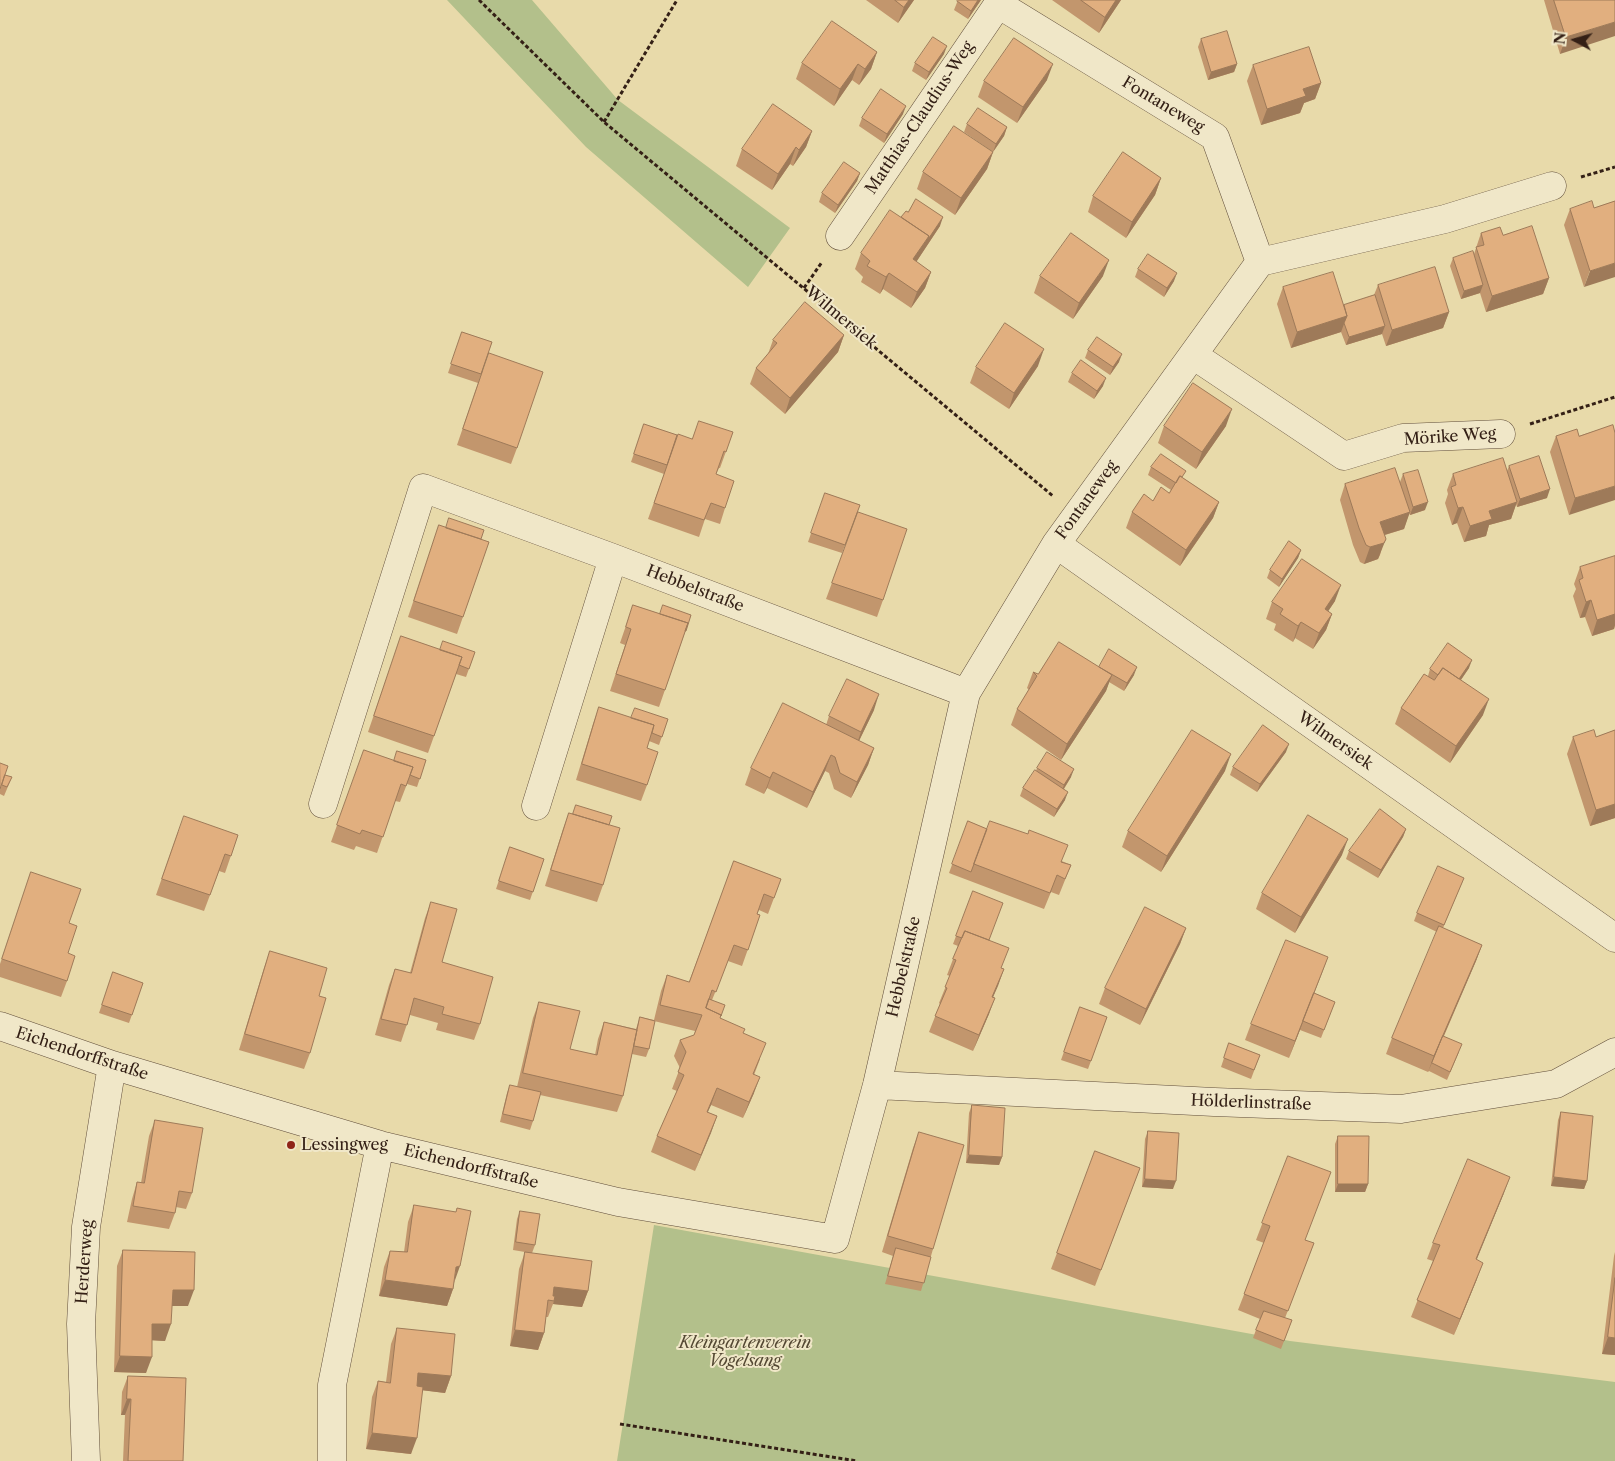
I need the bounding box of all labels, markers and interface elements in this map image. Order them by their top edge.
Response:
north arrow [1550,15,1600,65]
text: N [1550,31,1570,45]
street label: Matthias-Claudius-Weg [862,38,978,198]
street label: Fontaneweg [1118,73,1208,137]
street label: Wilmersiek [801,282,881,354]
street label: Mörike Weg [1403,424,1497,450]
street label: Fontaneweg [1052,457,1122,543]
street label: Hebbelstraße [643,562,747,616]
street label: Wilmersiek [1294,708,1376,774]
street label: Hebbelstraße [883,915,925,1019]
street label: Eichendorffstraße [13,1024,151,1084]
street label: Hölderlinstraße [1190,1091,1312,1115]
place label: Lessingweg [301,1135,388,1155]
marker: Lessingweg [285,1139,297,1151]
street label: Eichendorffstraße [402,1141,540,1193]
street label: Herderweg [72,1219,98,1305]
park label: Kleingartenverein Vogelsang [679,1333,811,1371]

